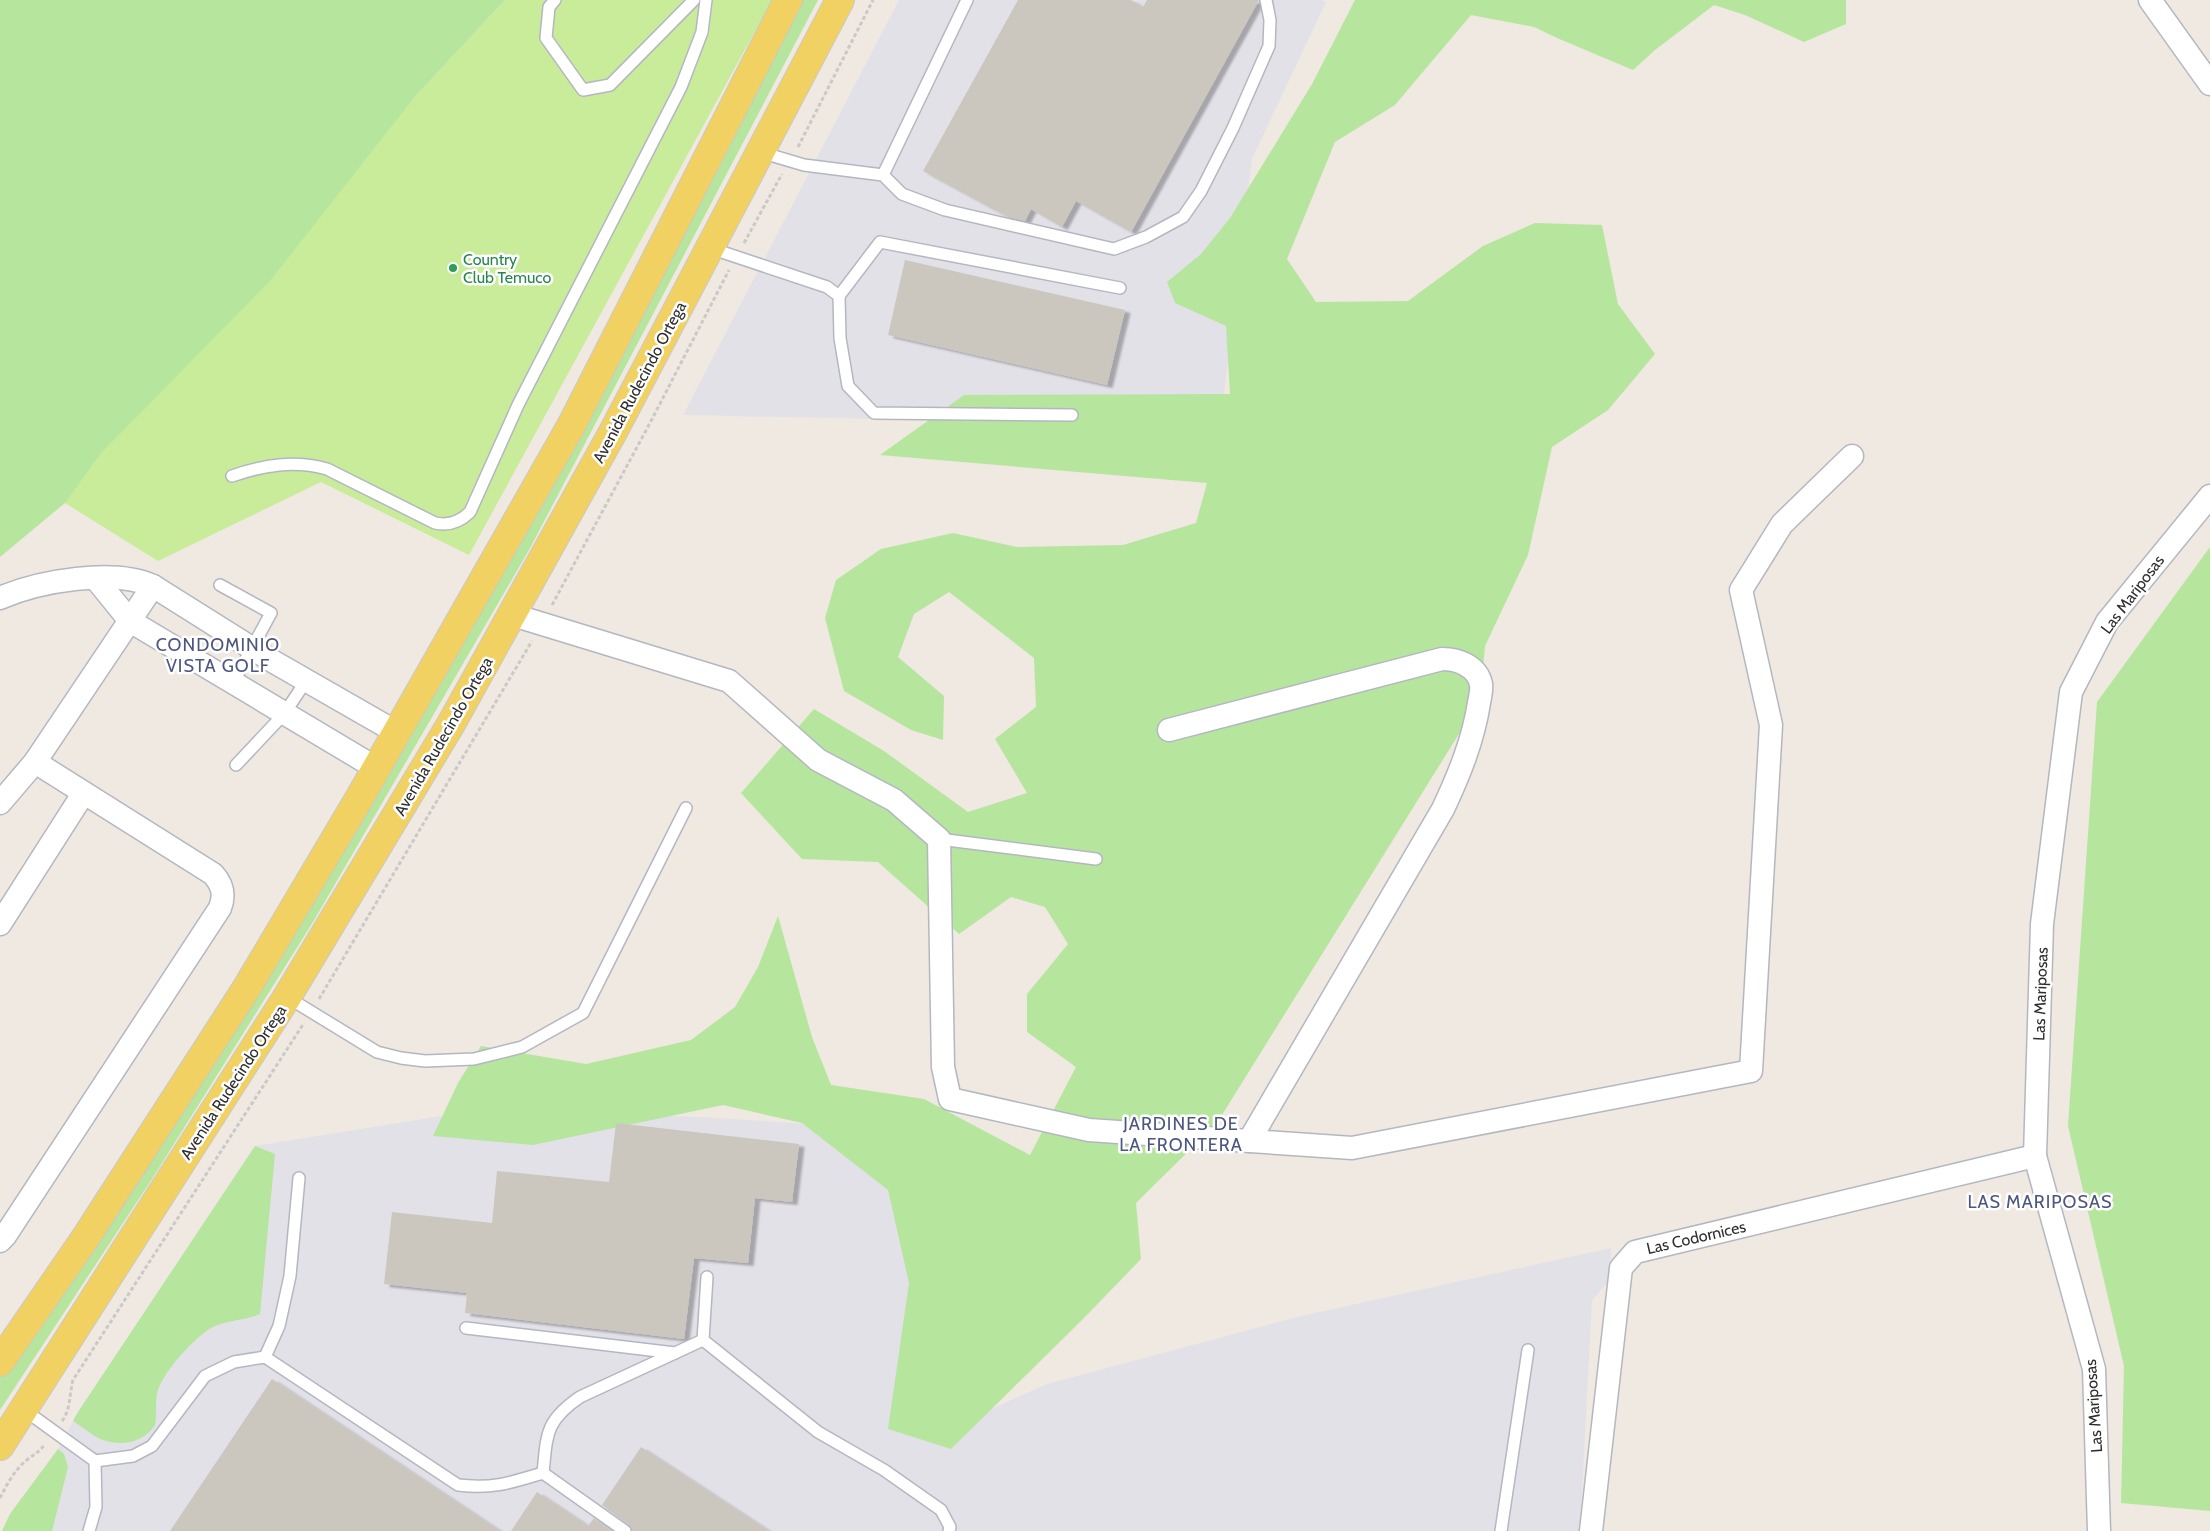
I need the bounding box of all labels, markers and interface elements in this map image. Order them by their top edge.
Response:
place label: Country Club Temuco [463,250,552,287]
marker: Country Club Temuco [447,262,459,274]
street label: Avenida Rudecindo Ortega [589,298,690,466]
street label: Las Mariposas [2097,551,2168,637]
district label: CONDOMINIO VISTA GOLF [156,634,280,677]
street label: Avenida Rudecindo Ortega [390,653,497,819]
street label: Las Mariposas [2029,947,2052,1041]
street label: Avenida Rudecindo Ortega [176,1001,291,1163]
district label: JARDINES DE LA FRONTERA [1119,1113,1243,1156]
district label: LAS MARIPOSAS [1967,1191,2113,1213]
street label: Las Codornices [1645,1217,1748,1258]
street label: Las Mariposas [2081,1358,2106,1453]

